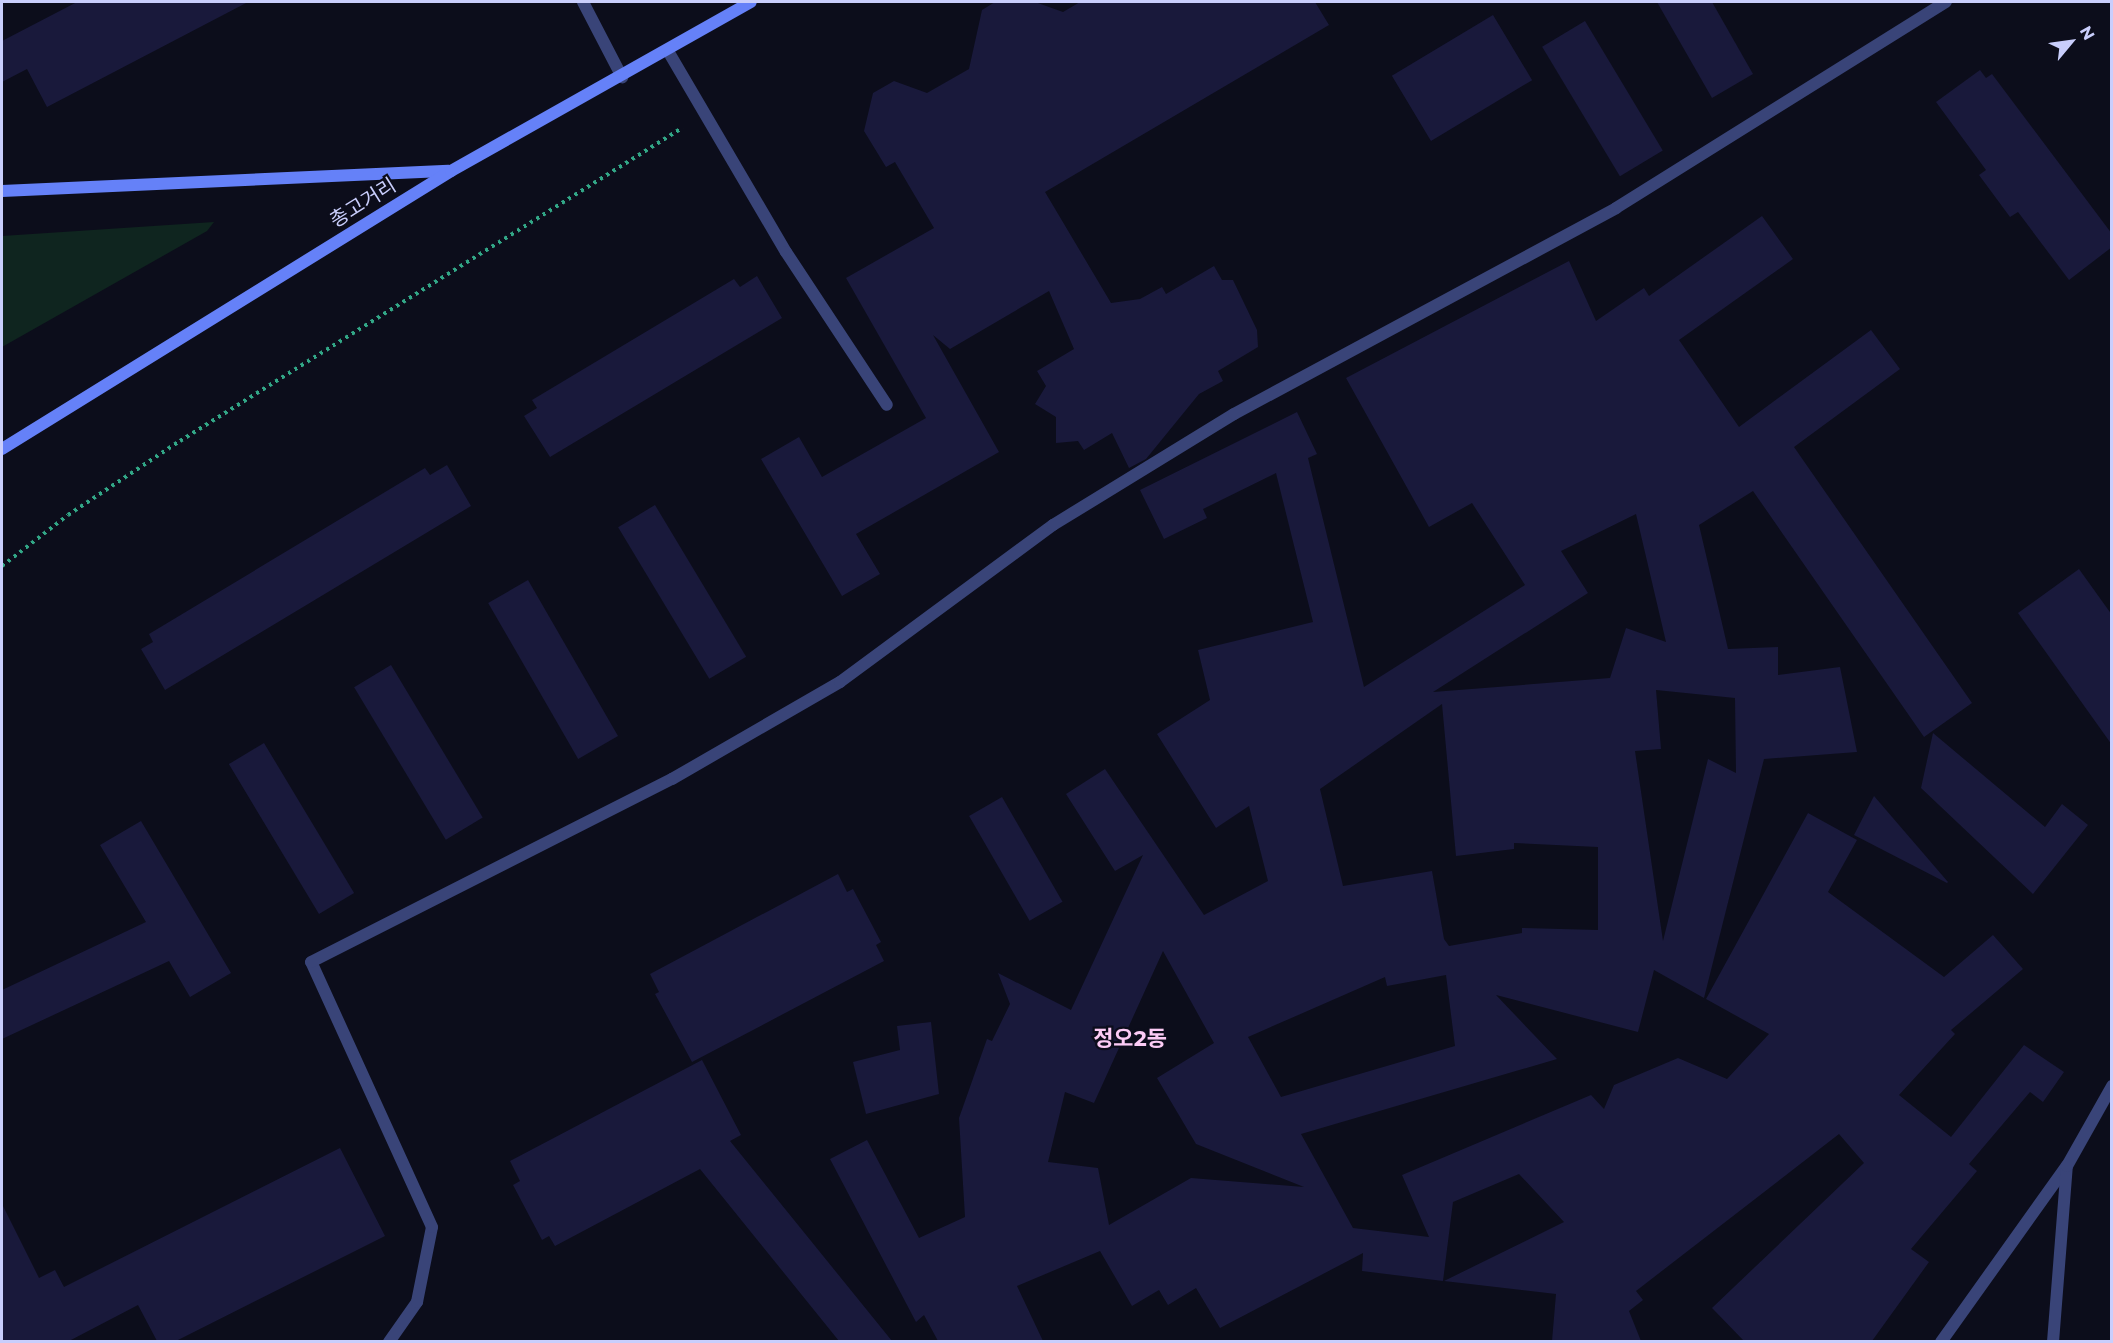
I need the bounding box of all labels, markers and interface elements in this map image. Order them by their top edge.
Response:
north arrow [2041,12,2101,72]
text: N [2076,23,2099,43]
street label: 총고거리 [325,173,401,233]
district label: 정오2동 [1093,1026,1167,1052]

